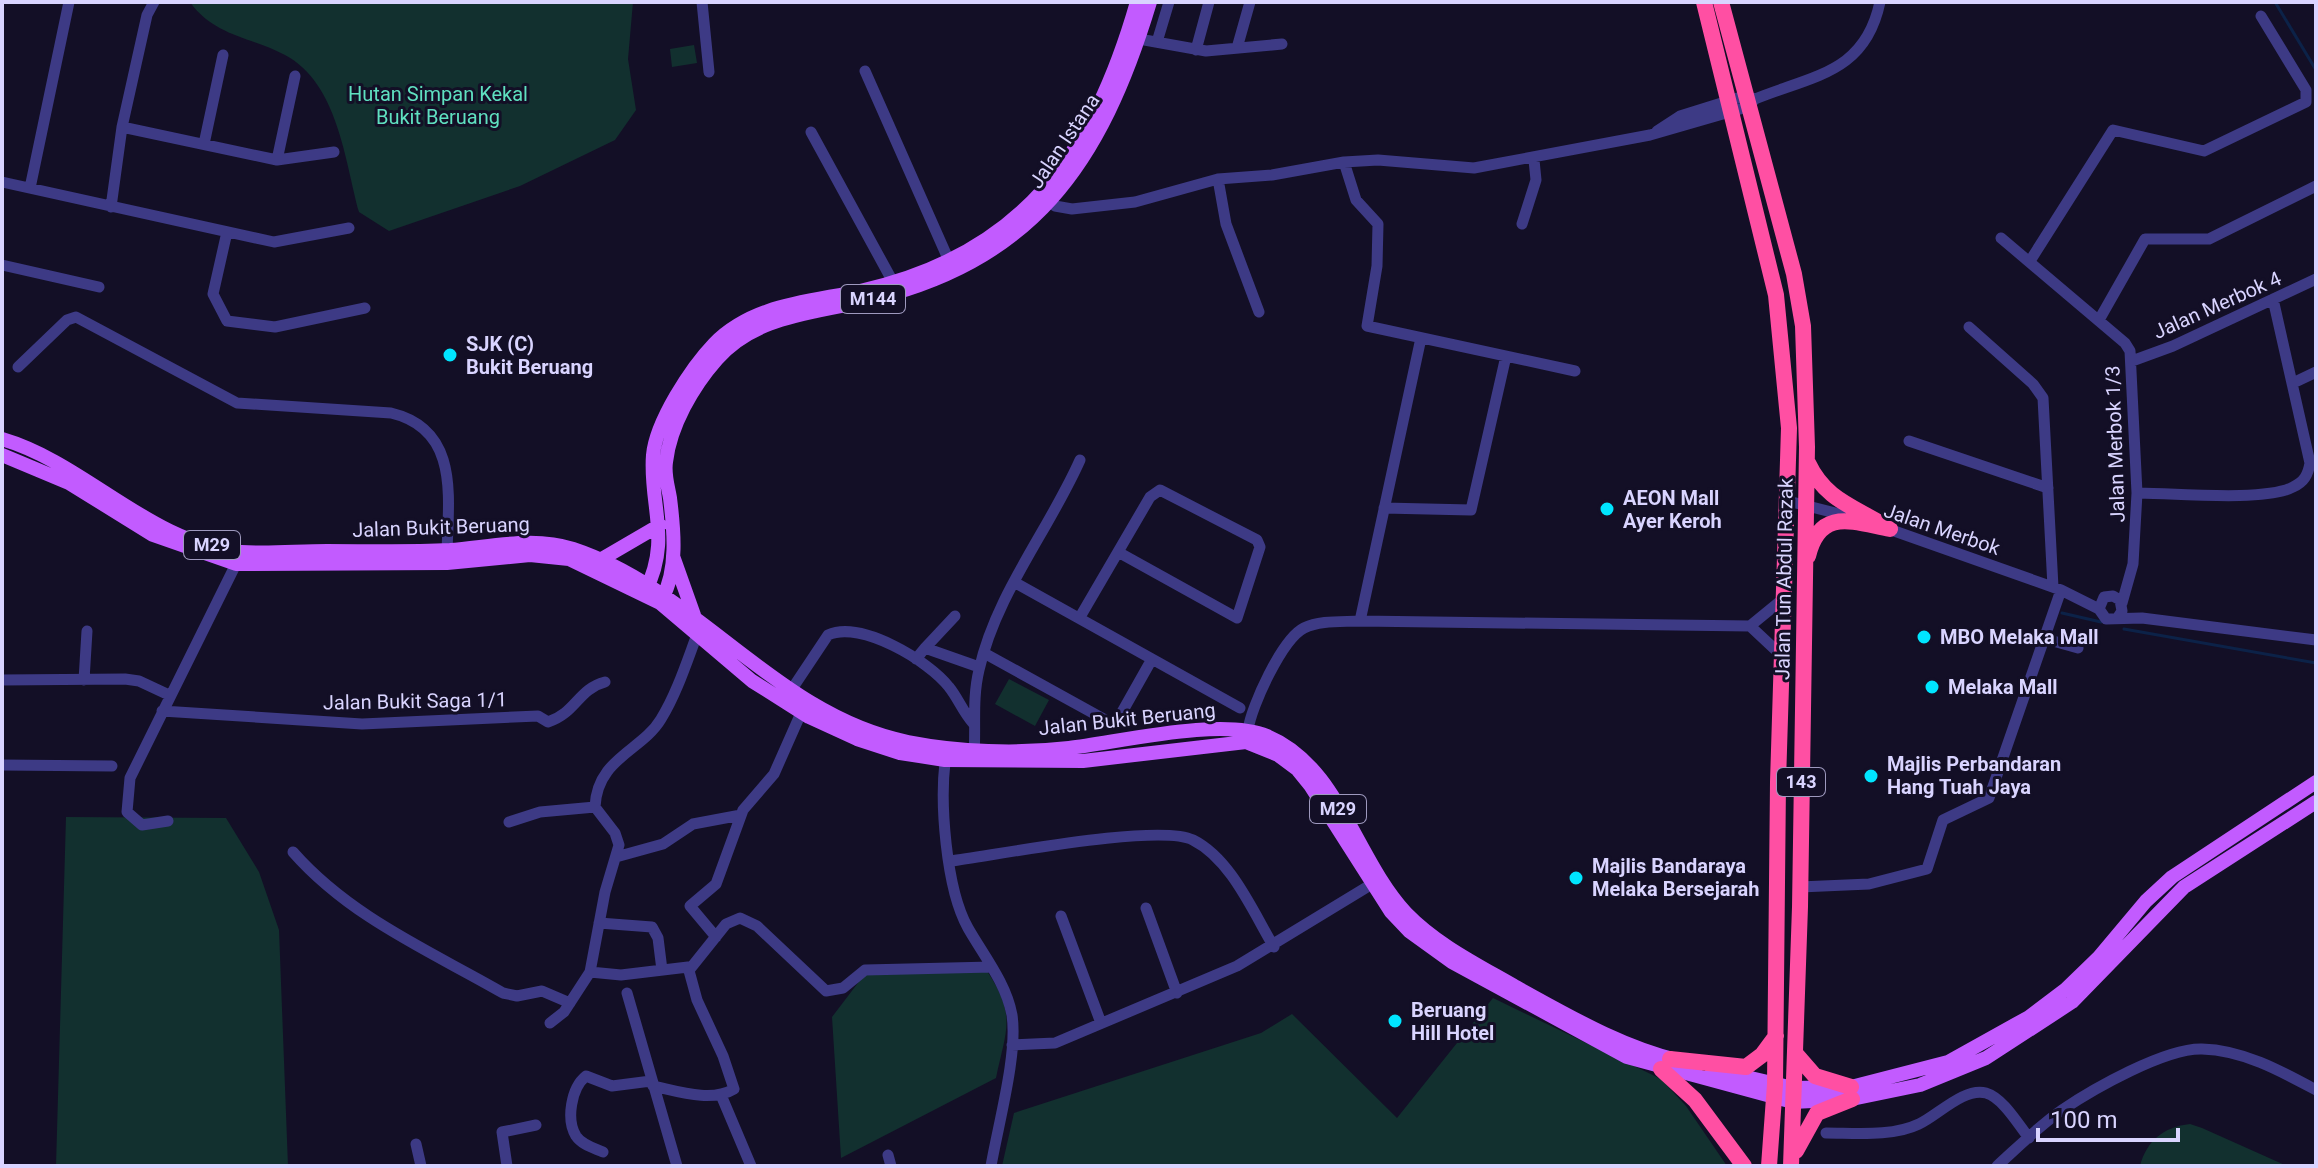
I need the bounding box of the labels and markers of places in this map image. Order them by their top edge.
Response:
place label: SJK (C) Bukit Beruang [466,332,593,379]
marker: SJK (C) Bukit Beruang [441,346,459,364]
place label: AEON Mall Ayer Keroh [1623,486,1722,533]
marker: AEON Mall Ayer Keroh [1598,500,1616,518]
place label: MBO Melaka Mall [1940,625,2099,649]
marker: MBO Melaka Mall [1915,628,1933,646]
place label: Melaka Mall [1948,675,2057,699]
marker: Melaka Mall [1923,678,1941,696]
place label: Majlis Perbandaran Hang Tuah Jaya [1887,752,2061,799]
marker: Majlis Perbandaran Hang Tuah Jaya [1862,767,1880,785]
place label: Majlis Bandaraya Melaka Bersejarah [1592,854,1759,901]
marker: Majlis Bandaraya Melaka Bersejarah [1567,869,1585,887]
place label: Beruang Hill Hotel [1411,998,1494,1045]
marker: Beruang Hill Hotel [1386,1012,1404,1030]

